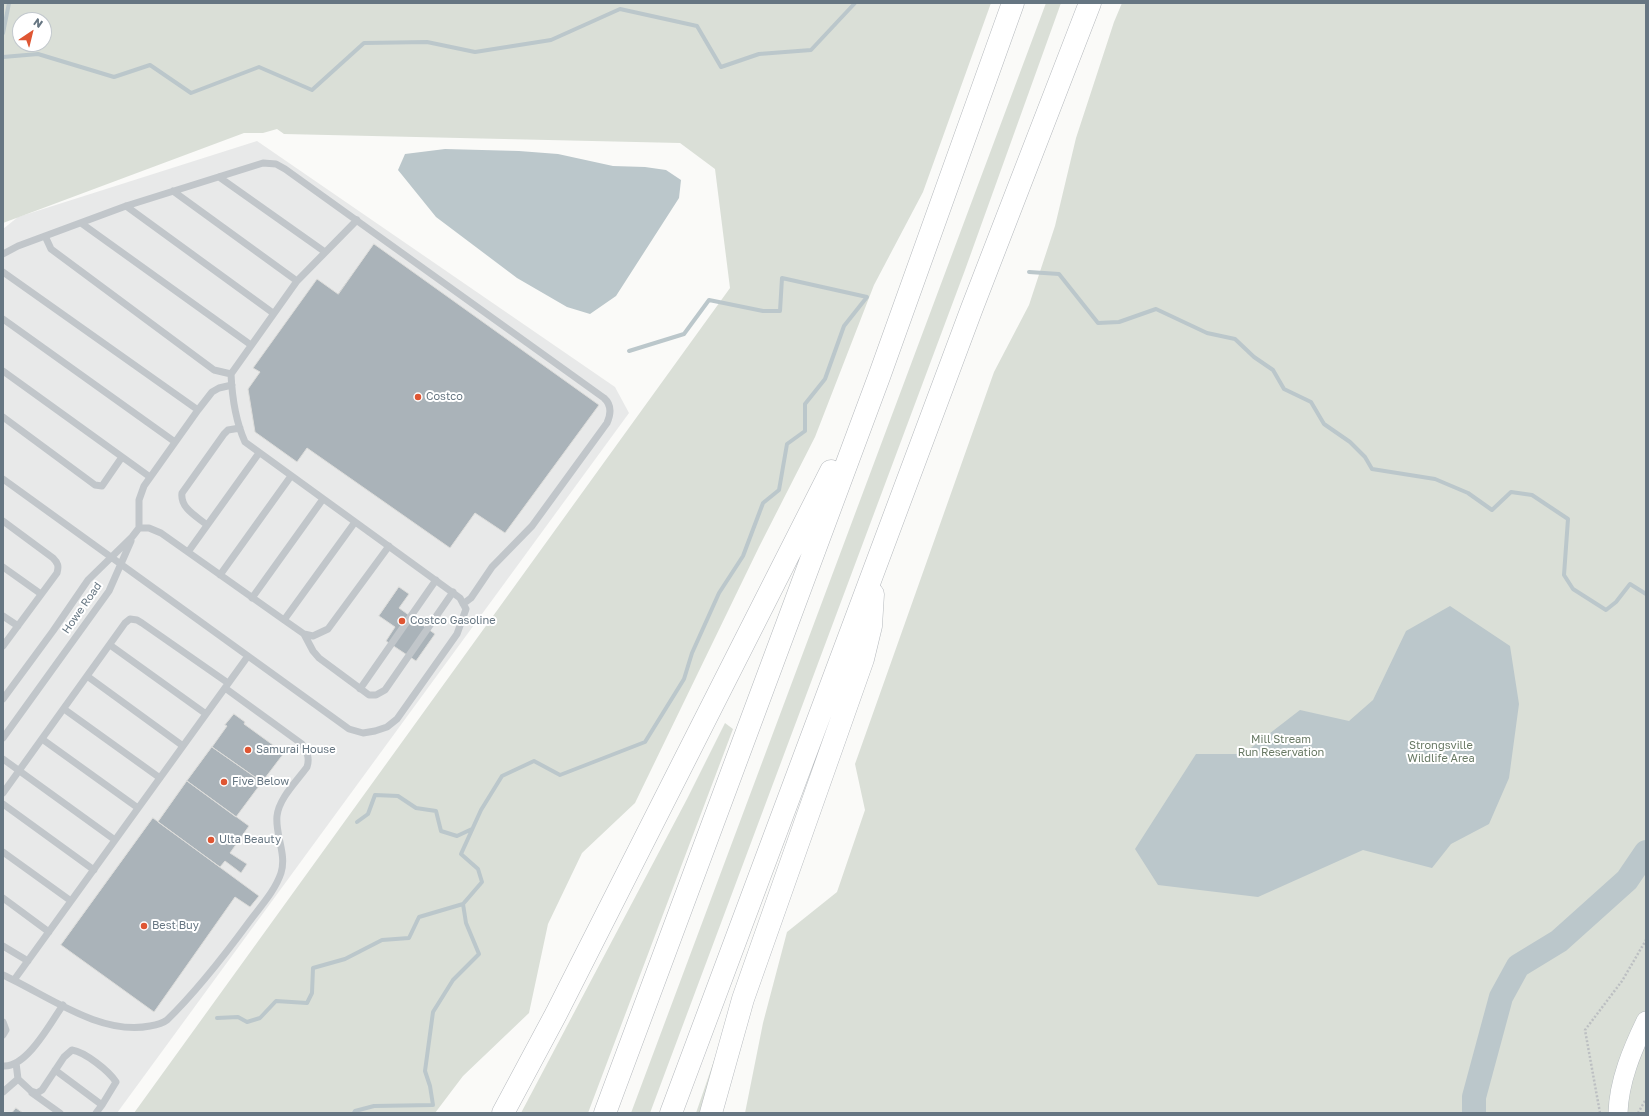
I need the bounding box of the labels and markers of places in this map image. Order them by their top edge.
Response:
place label: Costco [426,390,463,404]
marker: Costco [413,392,423,402]
place label: Costco Gasoline [410,614,496,628]
marker: Costco Gasoline [397,616,407,626]
place label: Samurai House [256,743,336,757]
marker: Samurai House [243,745,253,755]
place label: Five Below [232,775,289,789]
marker: Five Below [219,777,229,787]
place label: Ulta Beauty [219,833,281,847]
marker: Ulta Beauty [206,835,216,845]
place label: Best Buy [152,919,199,933]
marker: Best Buy [139,921,149,931]

